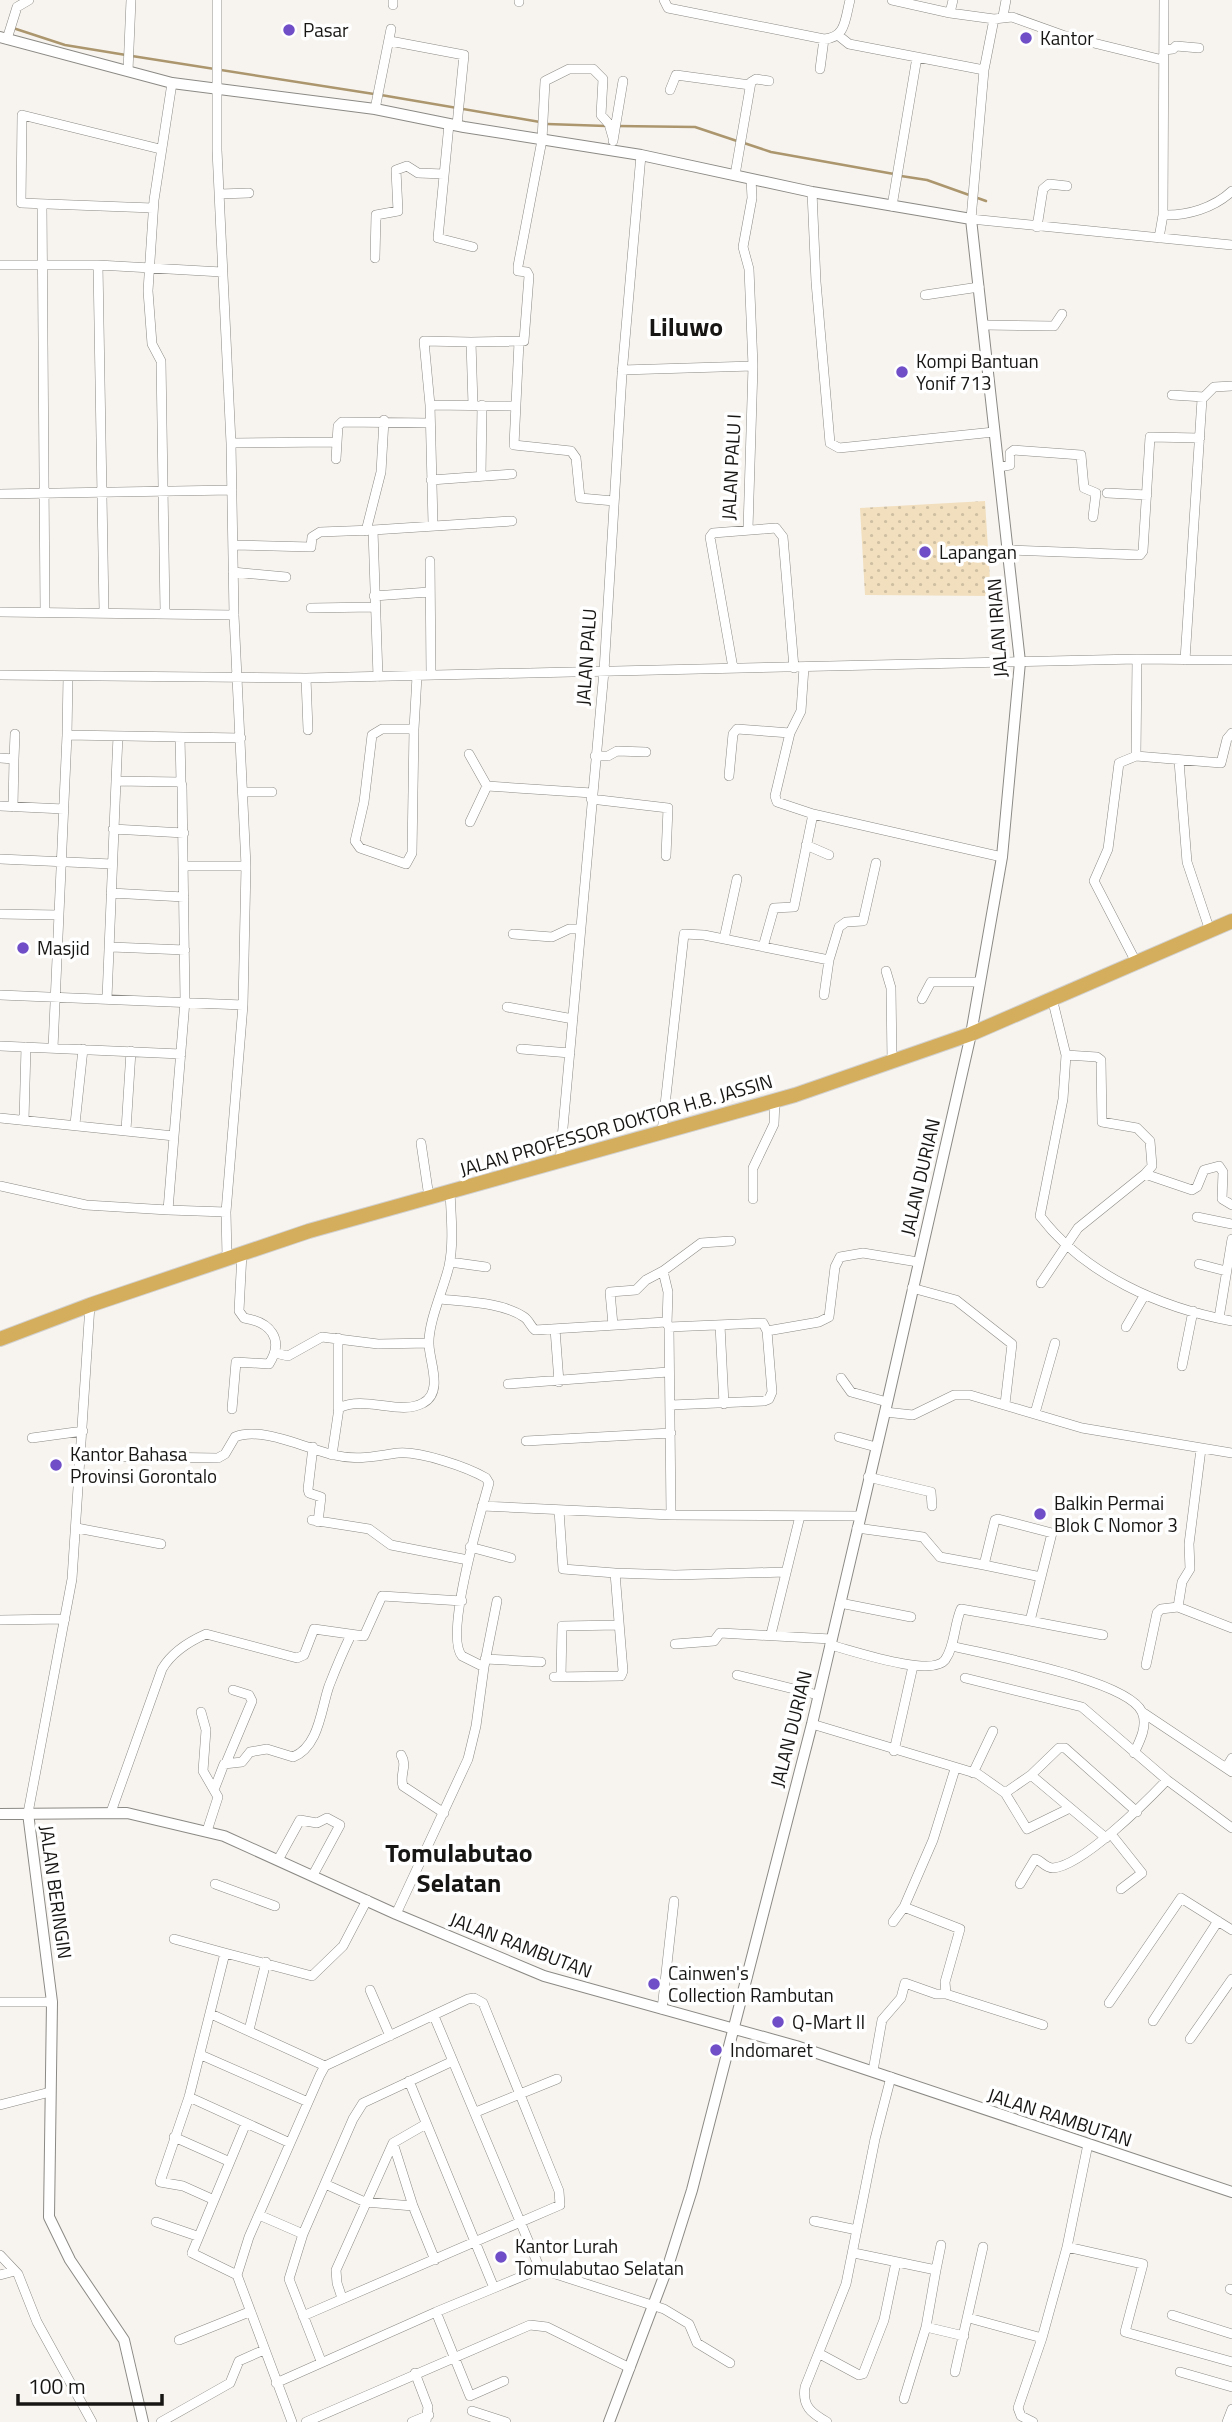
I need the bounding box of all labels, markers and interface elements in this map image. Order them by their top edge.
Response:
place label: Pasar [303,15,349,44]
marker: Pasar [281,22,297,38]
place label: Kantor [1040,23,1094,52]
marker: Kantor [1018,30,1034,46]
district label: Liluwo [649,307,723,346]
place label: Kompi Bantuan Yonif 713 [916,346,1039,397]
marker: Kompi Bantuan Yonif 713 [894,364,910,380]
street label: JALAN PALU I [713,413,748,521]
place label: Lapangan [939,537,1017,566]
marker: Lapangan [917,544,933,560]
street label: JALAN IRIAN [979,577,1014,679]
street label: JALAN PALU [568,607,603,707]
place label: Masjid [37,933,90,962]
marker: Masjid [15,940,31,956]
street label: JALAN PROFESSOR DOKTOR H.B. JASSIN [456,1066,776,1183]
street label: JALAN DURIAN [892,1115,947,1238]
place label: Kantor Bahasa Provinsi Gorontalo [70,1439,217,1490]
marker: Kantor Bahasa Provinsi Gorontalo [48,1457,64,1473]
place label: Balkin Permai Blok C Nomor 3 [1054,1488,1178,1539]
marker: Balkin Permai Blok C Nomor 3 [1032,1506,1048,1522]
street label: JALAN DURIAN [762,1667,819,1790]
street label: JALAN BERINGIN [33,1823,80,1961]
district label: Tomulabutao Selatan [385,1833,533,1902]
street label: JALAN RAMBUTAN [446,1904,597,1985]
place label: Cainwen's Collection Rambutan [668,1958,834,2009]
marker: Cainwen's Collection Rambutan [646,1976,662,1992]
place label: Q-Mart II [792,2007,865,2036]
marker: Q-Mart II [770,2014,786,2030]
place label: Indomaret [730,2035,813,2064]
marker: Indomaret [708,2042,724,2058]
street label: JALAN RAMBUTAN [984,2080,1136,2154]
place label: Kantor Lurah Tomulabutao Selatan [515,2231,684,2282]
marker: Kantor Lurah Tomulabutao Selatan [493,2249,509,2265]
scale bar [18,2362,161,2406]
text: 100 m [28,2370,85,2402]

